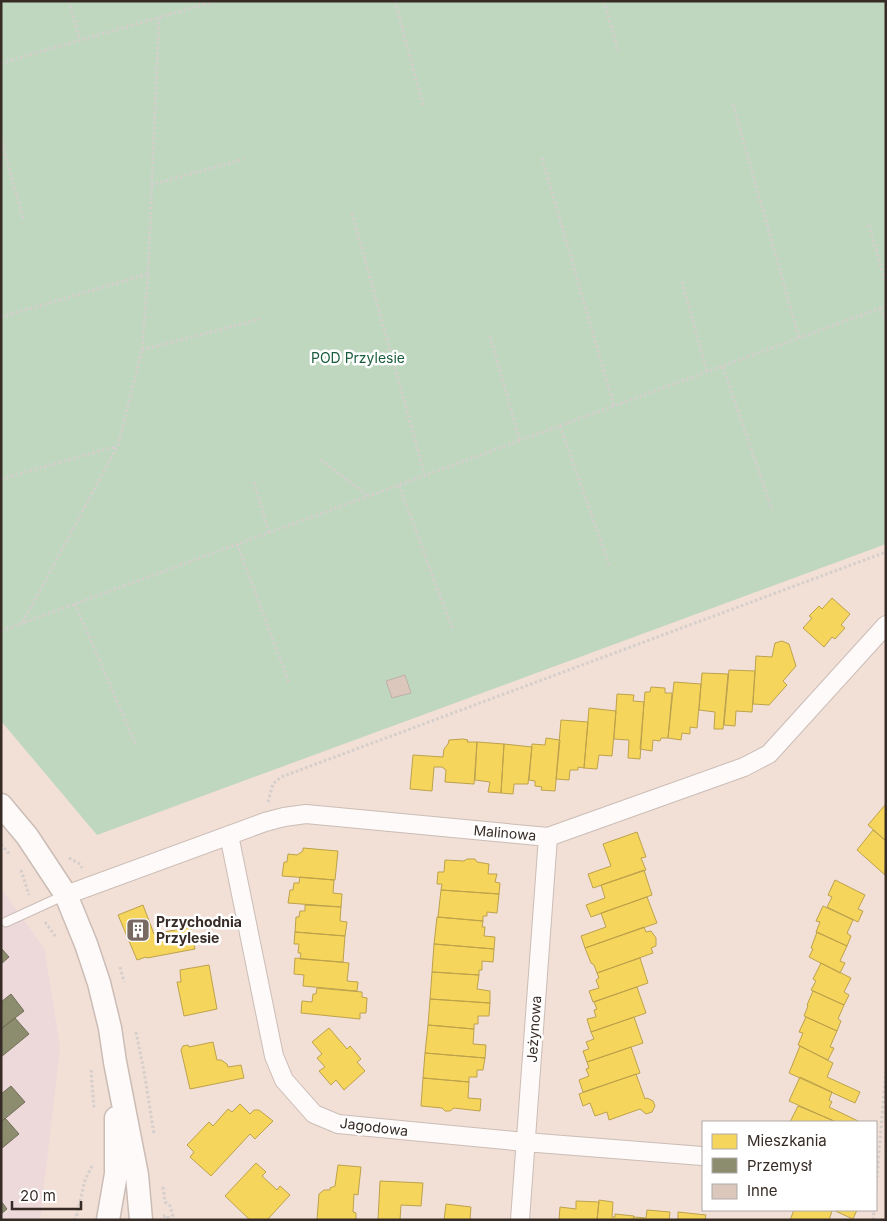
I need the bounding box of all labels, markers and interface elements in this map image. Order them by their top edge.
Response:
park label: POD Przylesie [311,349,405,366]
street label: Malinowa [473,821,537,844]
place label: Przychodnia Przylesie [156,913,242,946]
building icon: Przychodnia Przylesie [125,917,151,943]
street label: Jeżynowa [523,995,544,1063]
street label: Jagodowa [339,1114,409,1139]
legend [702,1121,877,1211]
text: Mieszkania [747,1131,827,1150]
text: Przemysł [747,1156,812,1175]
scale bar [12,1178,81,1210]
text: Inne [747,1181,778,1200]
text: 20 m [20,1186,56,1205]

